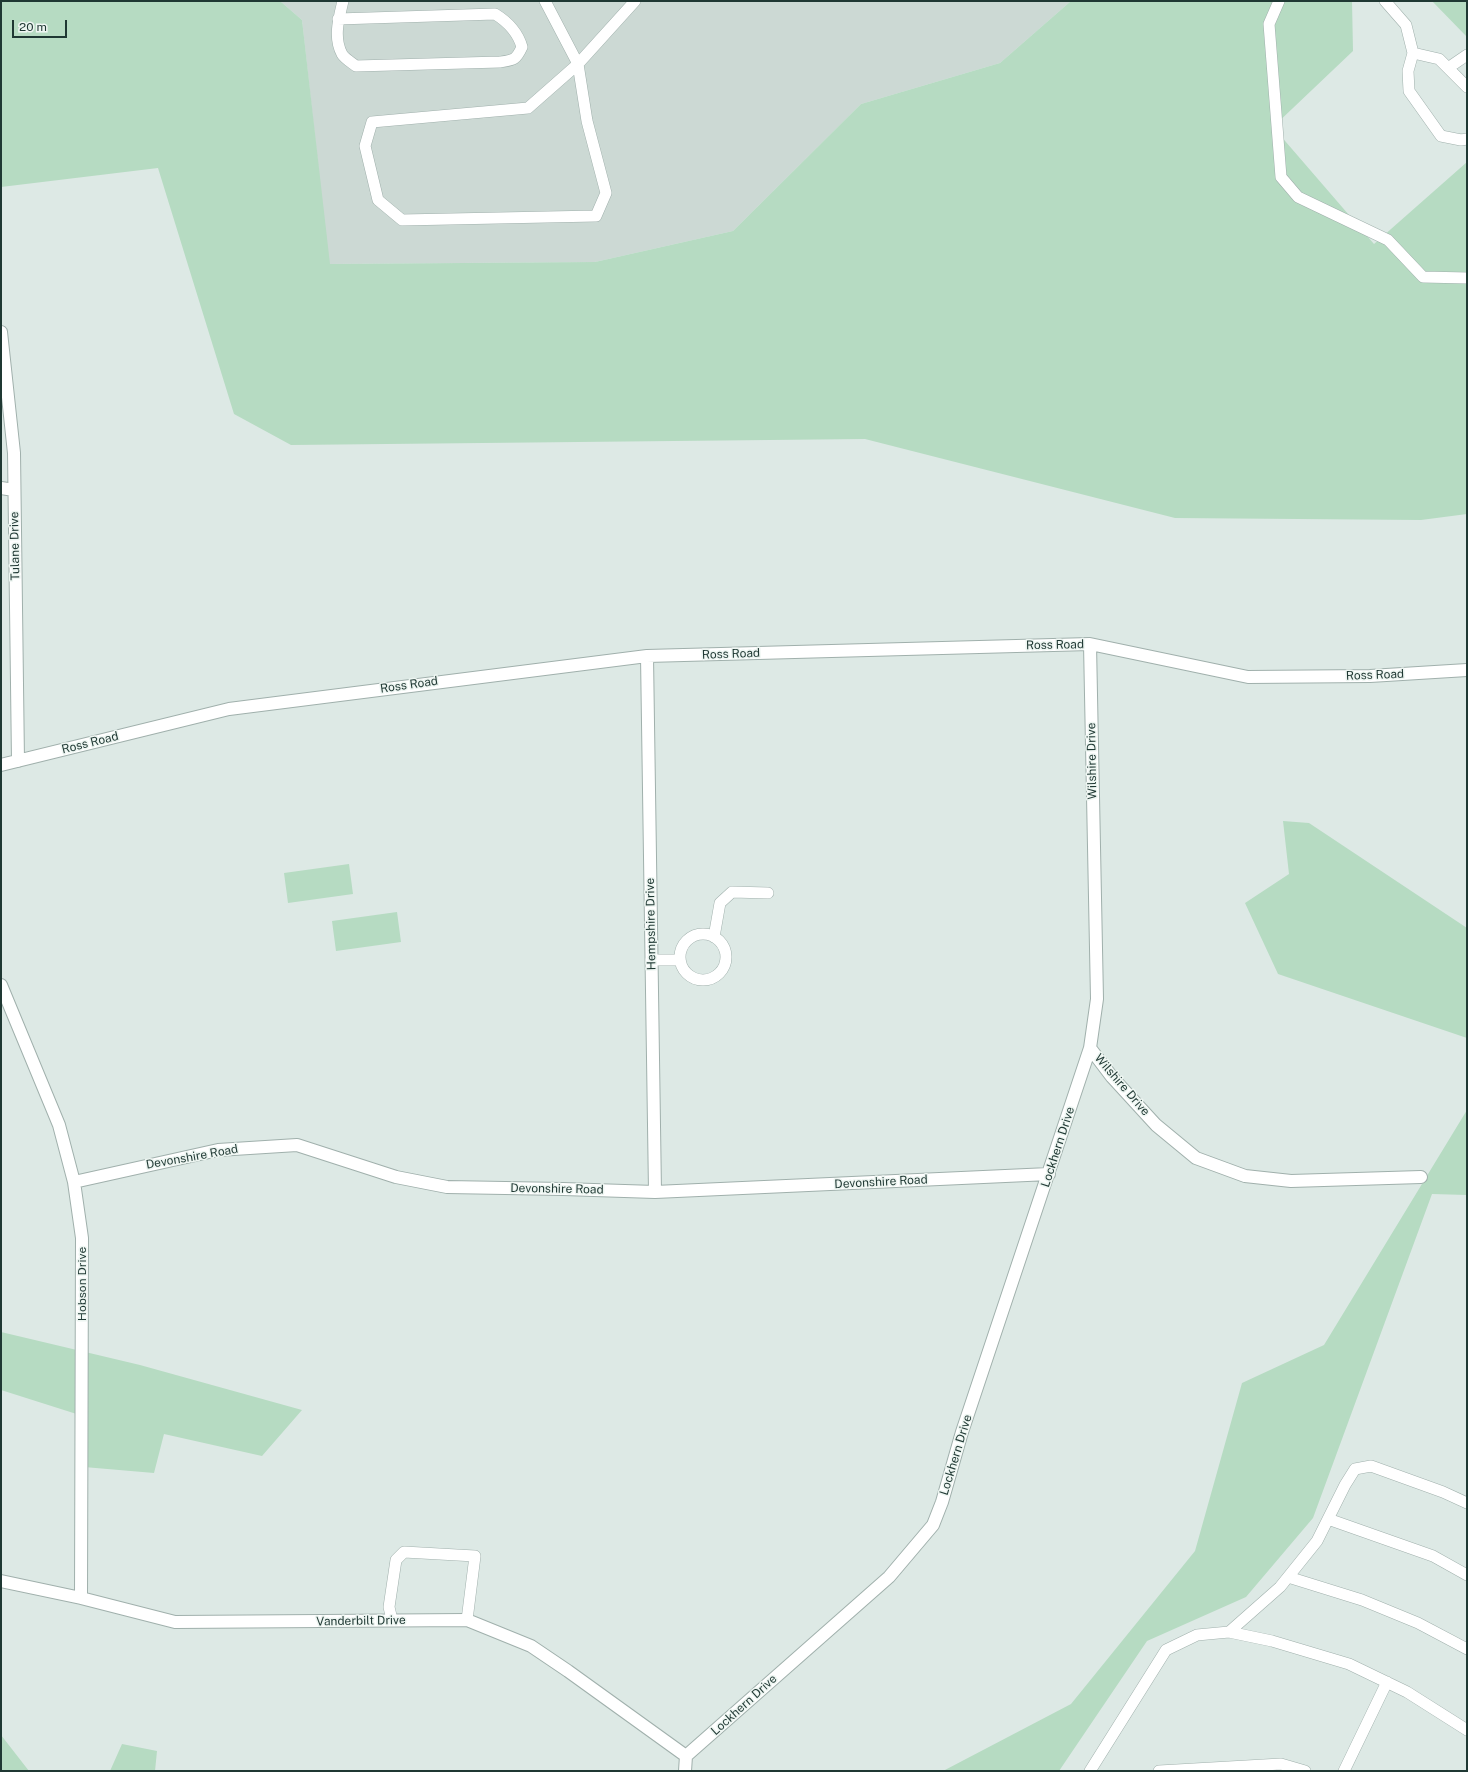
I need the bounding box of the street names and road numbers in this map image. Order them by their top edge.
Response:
street label: Tulane Drive [7,511,23,581]
street label: Ross Road [1026,637,1084,653]
street label: Ross Road [702,646,760,662]
street label: Ross Road [1346,667,1404,683]
street label: Ross Road [379,674,439,696]
street label: Wilshire Drive [1084,722,1100,800]
street label: Ross Road [60,729,120,757]
street label: Hempshire Drive [643,878,659,970]
street label: Wilshire Drive [1091,1051,1153,1119]
street label: Lockhern Drive [1038,1105,1078,1189]
street label: Devonshire Road [145,1142,239,1172]
street label: Devonshire Road [834,1172,928,1192]
street label: Devonshire Road [510,1181,604,1197]
street label: Hobson Drive [75,1247,89,1321]
street label: Lockhern Drive [937,1413,975,1497]
street label: Vanderbilt Drive [316,1613,406,1629]
street label: Lockhern Drive [708,1672,780,1738]

